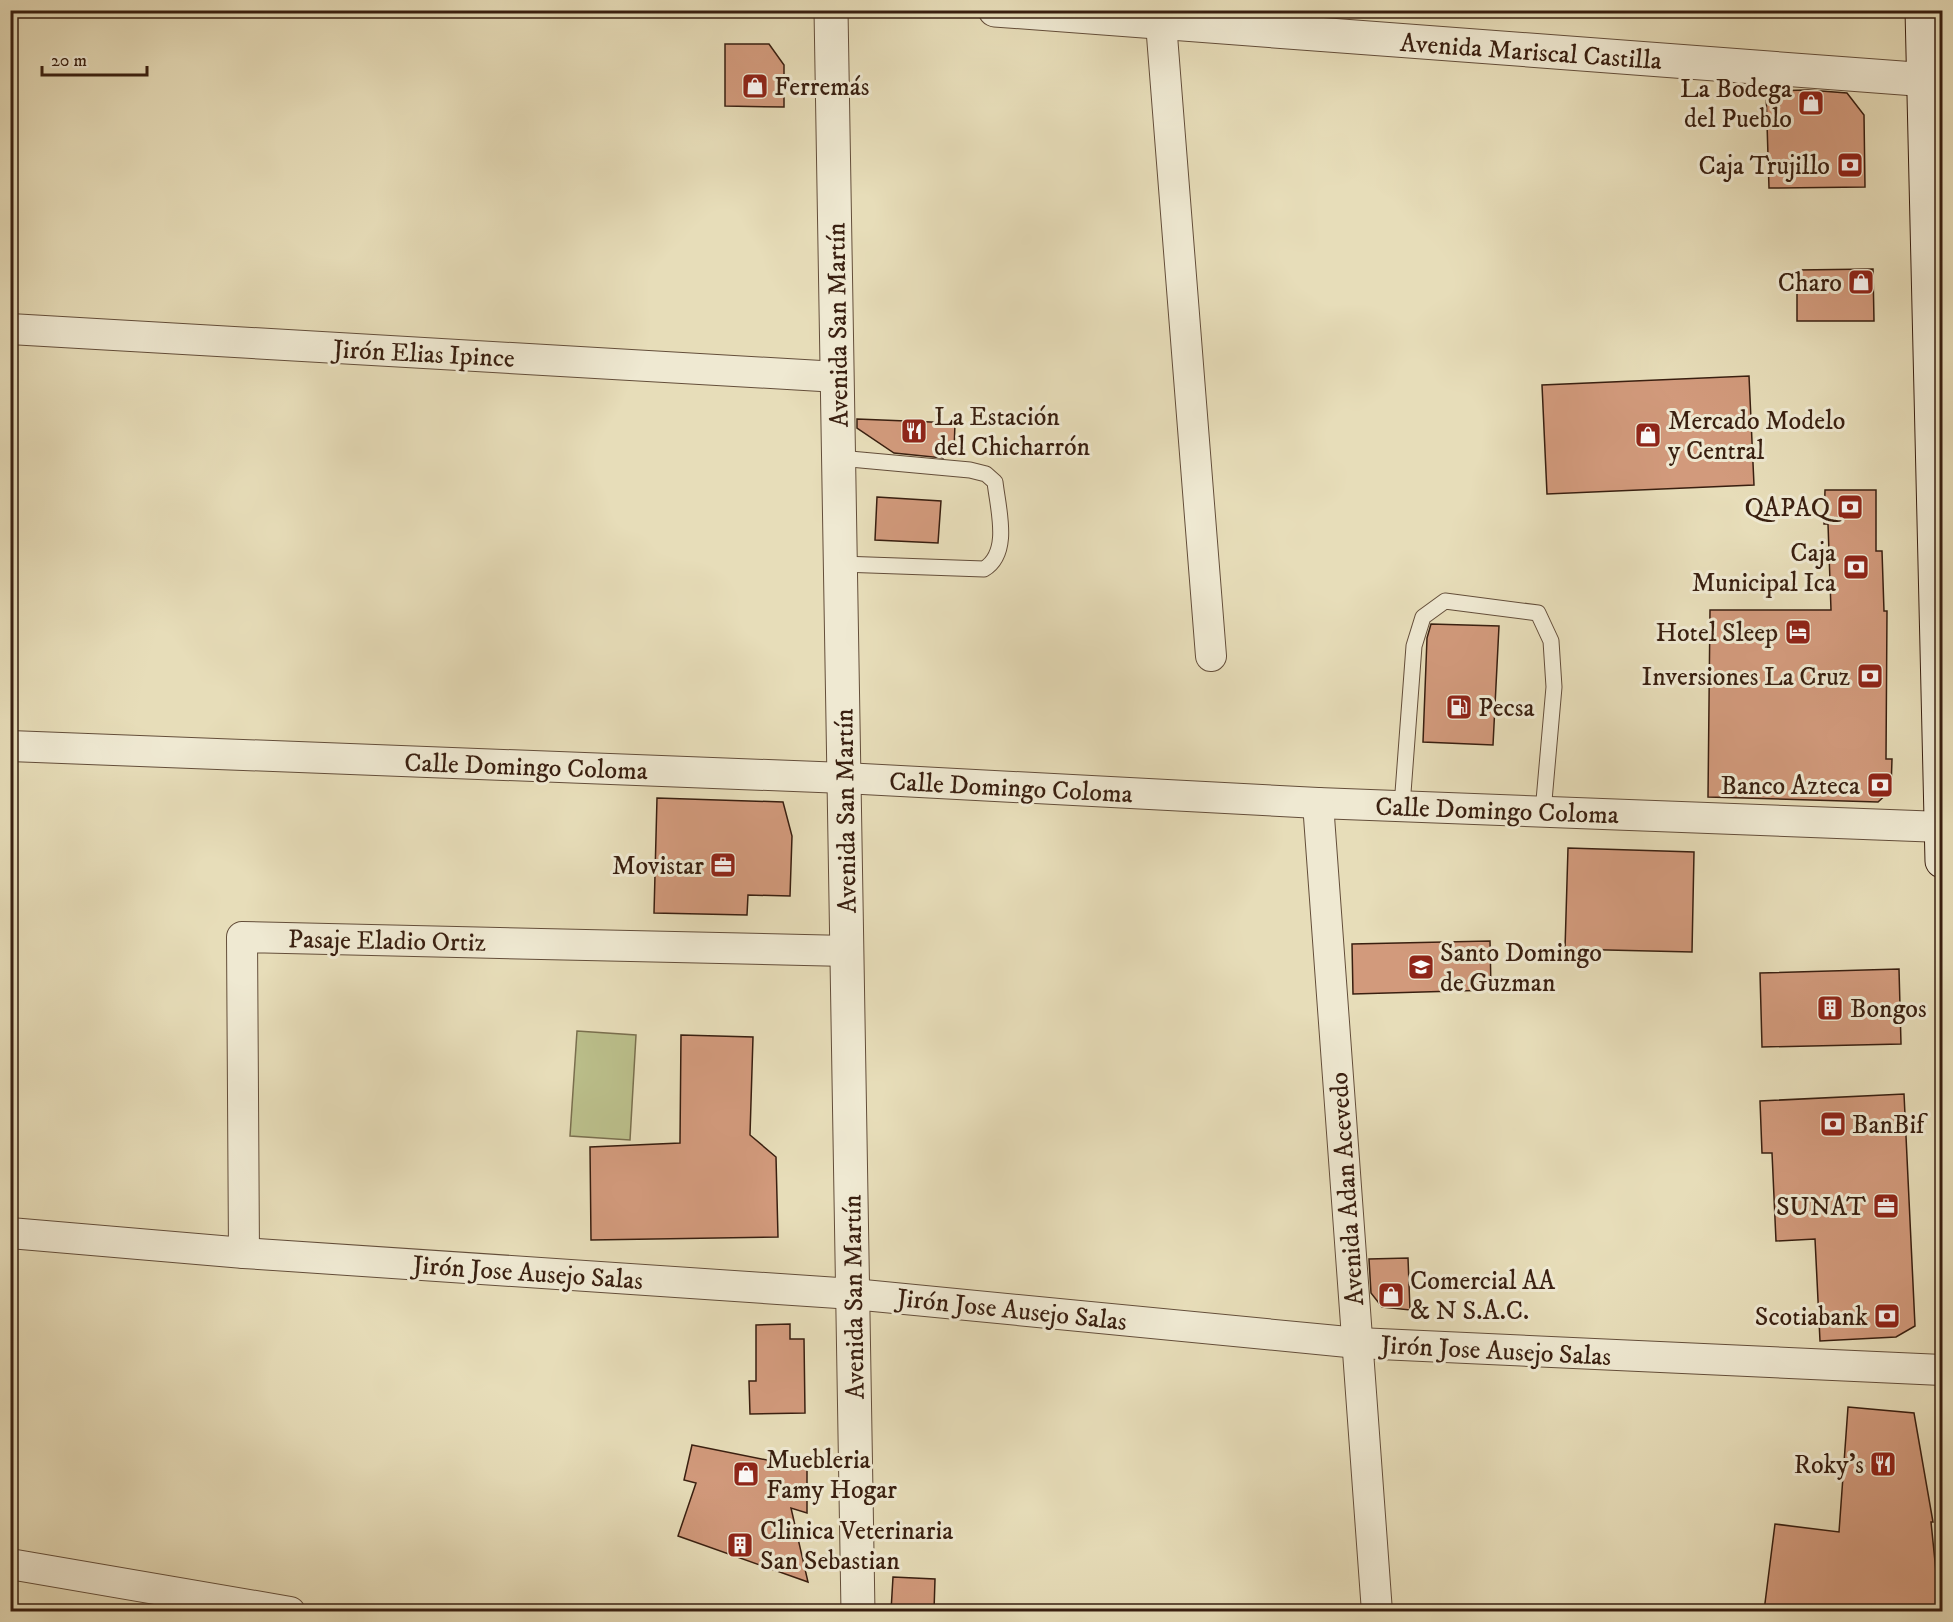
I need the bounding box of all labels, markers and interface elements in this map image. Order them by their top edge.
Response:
street label: Avenida Mariscal Castilla [1399,27,1663,78]
scale bar [42,39,147,77]
text: 20 m [51,50,87,72]
shop icon: Ferremás [740,71,770,101]
place label: Ferremás [774,71,869,104]
place label: La Bodega del Pueblo [1680,73,1792,136]
shop icon: La Bodega del Pueblo [1796,88,1826,118]
place label: Caja Trujillo [1698,150,1830,183]
bank icon: Caja Trujillo [1835,150,1865,180]
street label: Avenida San Martín [820,222,857,428]
place label: Charo [1778,267,1842,300]
shop icon: Charo [1846,267,1876,297]
street label: Jirón Elias Ipince [330,333,516,376]
place label: La Estación del Chicharrón [934,401,1091,464]
place label: Mercado Modelo y Central [1668,405,1845,468]
restaurant icon: La Estación del Chicharrón [899,416,929,446]
shop icon: Mercado Modelo y Central [1633,420,1663,450]
place label: QAPAQ [1744,492,1842,525]
bank icon: QAPAQ [1835,492,1865,522]
place label: Caja Municipal Ica [1692,537,1836,600]
bank icon: Caja Municipal Ica [1841,552,1871,582]
place label: Hotel Sleep [1656,617,1778,650]
hotel icon: Hotel Sleep [1783,617,1813,647]
place label: Inversiones La Cruz [1641,661,1850,694]
bank icon: Inversiones La Cruz [1855,661,1885,691]
fuel station icon: Pecsa [1444,692,1474,722]
place label: Pecsa [1478,692,1534,725]
street label: Avenida San Martín [828,708,865,914]
street label: Calle Domingo Coloma [404,747,648,788]
street label: Calle Domingo Coloma [888,766,1133,811]
place label: Banco Azteca [1720,770,1860,803]
bank icon: Banco Azteca [1865,770,1895,800]
street label: Calle Domingo Coloma [1375,791,1619,832]
place label: Movistar [612,850,704,883]
office icon: Movistar [708,850,738,880]
street label: Pasaje Eladio Ortiz [288,923,486,960]
place label: Santo Domingo de Guzman [1440,937,1602,1000]
school or university icon: Santo Domingo de Guzman [1406,952,1436,982]
building icon: Bongos [1815,993,1845,1023]
place label: Bongos [1850,993,1927,1026]
street label: Avenida Adan Acevedo [1323,1071,1372,1307]
bank icon: BanBif [1818,1109,1848,1139]
place label: BanBif [1852,1109,1928,1142]
place label: SUNAT [1776,1191,1866,1224]
office icon: SUNAT [1871,1191,1901,1221]
street label: Avenida San Martín [836,1194,873,1400]
street label: Jirón Jose Ausejo Salas [410,1249,644,1298]
place label: Comercial AA & N S.A.C. [1410,1265,1556,1328]
shop icon: Comercial AA & N S.A.C. [1376,1280,1406,1310]
street label: Jirón Jose Ausejo Salas [893,1282,1128,1339]
place label: Scotiabank [1755,1301,1868,1334]
bank icon: Scotiabank [1872,1301,1902,1331]
street label: Jirón Jose Ausejo Salas [1378,1329,1612,1374]
place label: Muebleria Famy Hogar [766,1444,897,1507]
place label: Roky's [1794,1449,1864,1482]
restaurant icon: Roky's [1868,1449,1898,1479]
shop icon: Muebleria Famy Hogar [731,1459,761,1489]
place label: Clinica Veterinaria San Sebastian [760,1515,953,1578]
building icon: Clinica Veterinaria San Sebastian [725,1530,755,1560]

